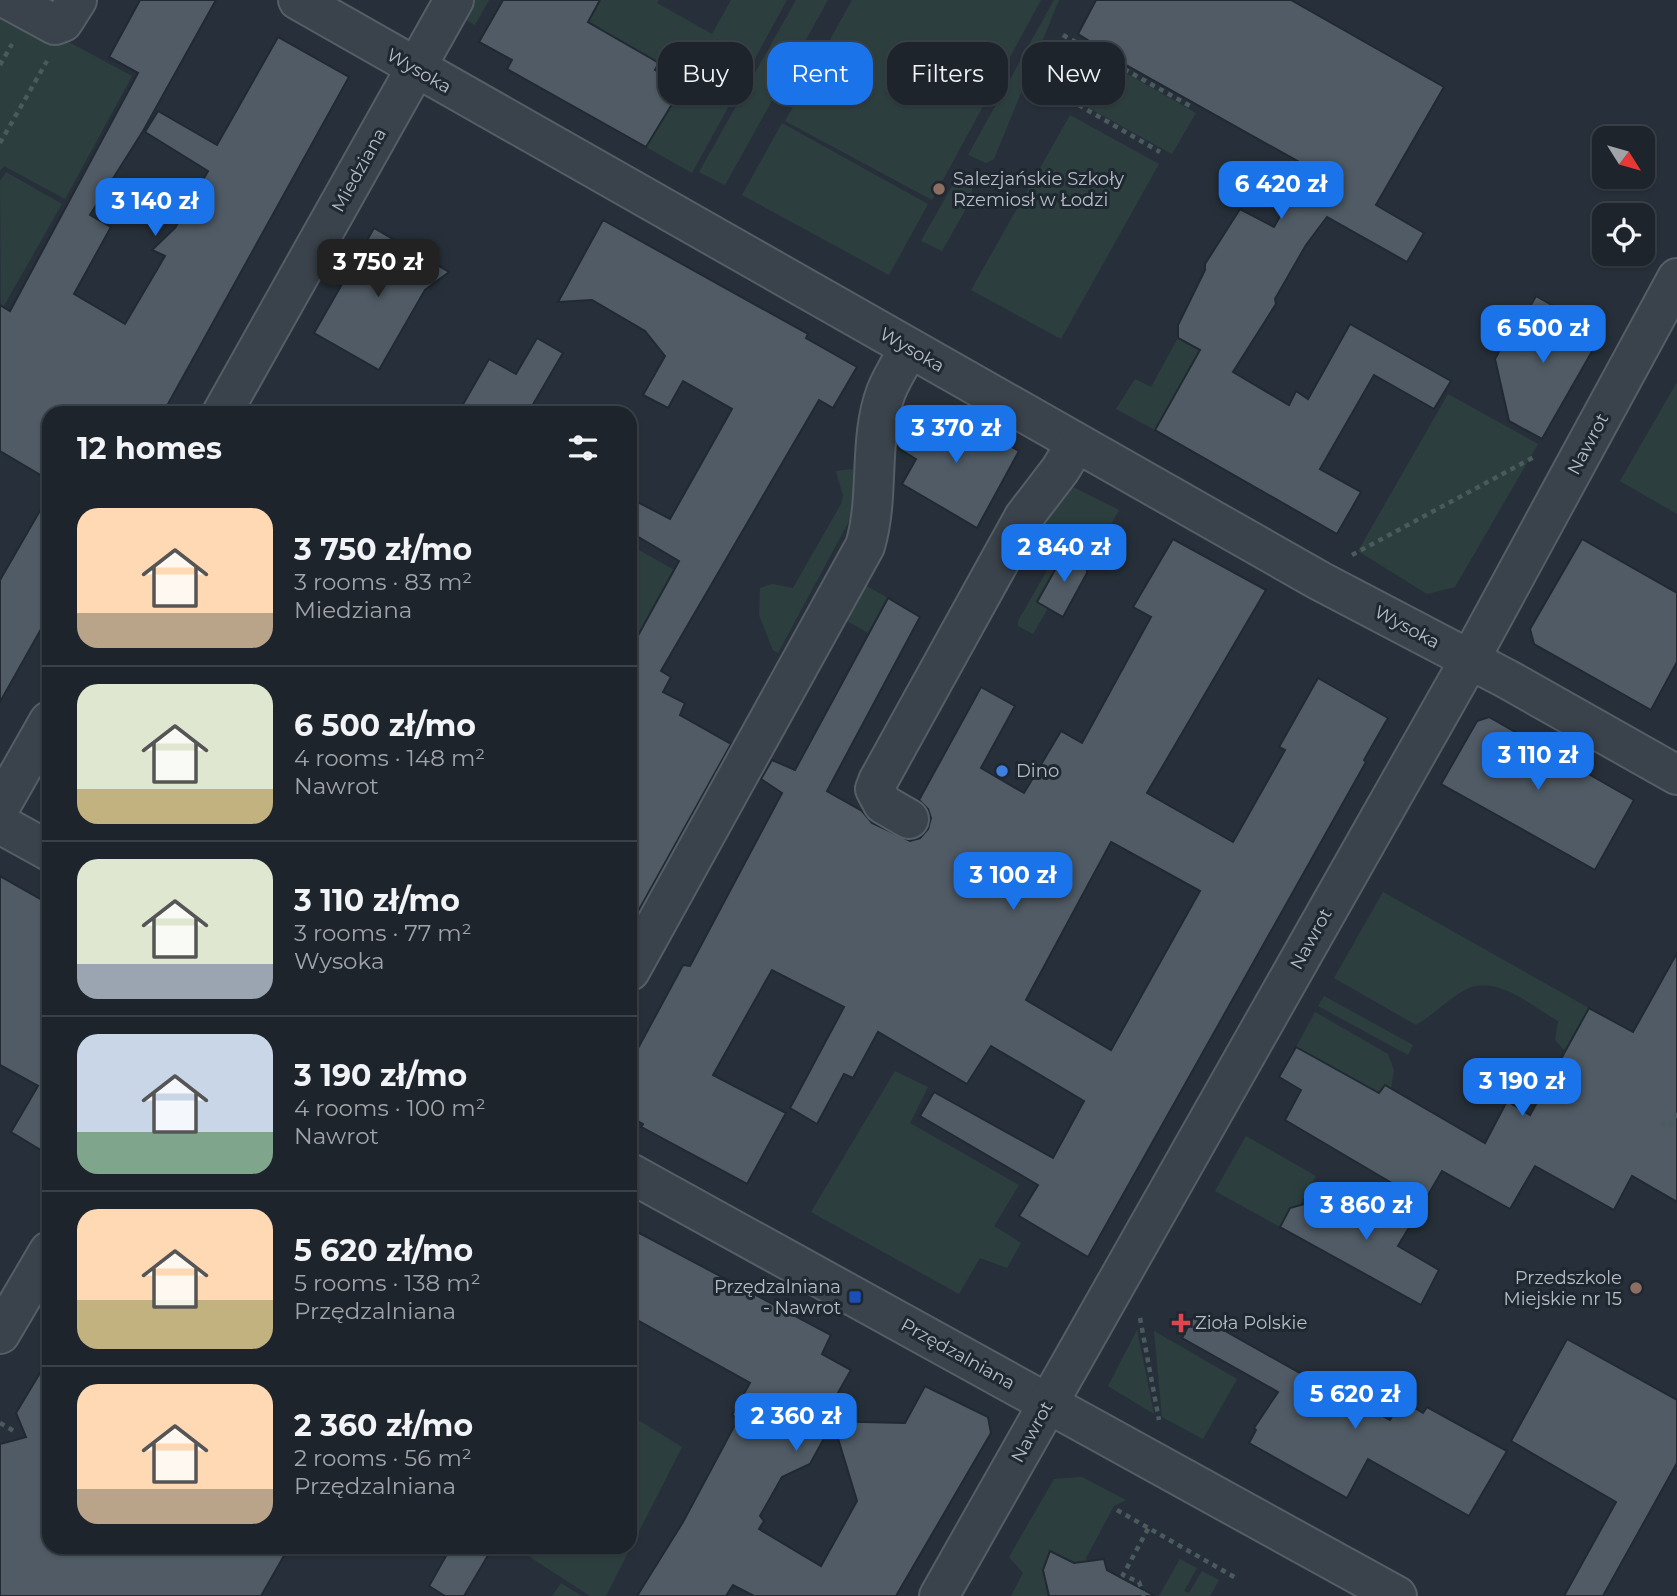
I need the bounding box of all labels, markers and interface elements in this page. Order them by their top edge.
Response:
chip: Buy [658,42,753,105]
chip: Rent [767,42,873,105]
chip: Filters [887,42,1008,105]
chip: New [1022,42,1125,105]
street label: Wysoka [383,44,455,98]
street label: Miedziana [327,124,391,216]
north arrow [1592,126,1656,189]
map controls [1592,126,1655,266]
pin: 6 420 zł [1209,162,1353,221]
place label: Salezjańskie Szkoły Rzemiosł w Łodzi [953,168,1124,211]
text: 6 420 zł [1235,170,1327,198]
pin: 3 140 zł [83,178,227,238]
marker: Salezjańskie Szkoły Rzemiosł w Łodzi [931,181,947,197]
text: 3 140 zł [111,187,199,215]
button: locate [1592,203,1655,266]
pin: 3 750 zł [306,240,450,299]
text: 3 750 zł [333,248,423,276]
pin: 6 500 zł [1471,306,1615,365]
text: 6 500 zł [1497,314,1589,342]
street label: Wysoka [876,323,948,377]
pin: 3 370 zł [884,406,1028,465]
street label: Nawrot [1563,409,1613,479]
text: 3 370 zł [911,414,1001,442]
icon: filters [564,429,602,467]
text: 12 homes [77,430,222,467]
pin: 2 840 zł [992,524,1136,584]
text: 3 750 zł/mo [294,531,472,568]
text: 2 840 zł [1017,533,1111,561]
icon: home [133,536,217,620]
text: 3 rooms · 83 m² [294,568,472,596]
text: Miedziana [294,596,412,624]
street label: Wysoka [1371,601,1443,653]
text: 6 500 zł/mo [294,707,476,744]
icon: home [133,712,217,796]
pin: 3 110 zł [1466,732,1610,792]
text: 3 110 zł [1498,741,1578,769]
text: 4 rooms · 148 m² [294,744,485,772]
place label: Dino [1016,760,1059,782]
marker: Dino [994,763,1010,779]
text: Nawrot [294,772,379,800]
pin: 3 100 zł [941,852,1085,912]
text: 3 100 zł [970,861,1056,889]
text: 3 110 zł/mo [294,882,460,919]
icon: home [133,887,217,971]
street label: Nawrot [1285,905,1337,973]
text: 3 rooms · 77 m² [294,919,472,947]
text: Wysoka [294,947,385,975]
text: 3 190 zł/mo [294,1057,467,1094]
pin: 3 190 zł [1450,1058,1594,1118]
icon: home [133,1062,217,1146]
text: 3 190 zł [1479,1067,1565,1095]
text: 4 rooms · 100 m² [294,1094,486,1122]
text: Nawrot [294,1122,379,1150]
pin: 3 860 zł [1294,1182,1438,1242]
text: 3 860 zł [1320,1191,1412,1219]
text: 5 620 zł/mo [294,1232,473,1269]
icon: home [133,1237,217,1321]
place label: Przedszkole Miejskie nr 15 [1504,1267,1622,1310]
text: 5 rooms · 138 m² [294,1269,481,1297]
place label: Przędzalniana - Nawrot [714,1276,841,1319]
marker: Przedszkole Miejskie nr 15 [1628,1280,1644,1296]
marker: Przędzalniana - Nawrot [847,1289,863,1305]
text: Przędzalniana [294,1297,456,1325]
place label: Zioła Polskie [1195,1312,1307,1334]
street label: Przędzalniana [897,1314,1019,1394]
marker: Zioła Polskie [1173,1315,1189,1331]
pin: 5 620 zł [1283,1372,1427,1431]
text: 5 620 zł [1310,1380,1400,1408]
pin: 2 360 zł [724,1394,868,1453]
street label: Nawrot [1006,1398,1058,1466]
text: 2 360 zł [751,1402,841,1430]
text: 2 360 zł/mo [294,1407,473,1444]
icon: home [133,1412,217,1496]
text: 2 rooms · 56 m² [294,1444,472,1472]
text: Przędzalniana [294,1472,456,1500]

